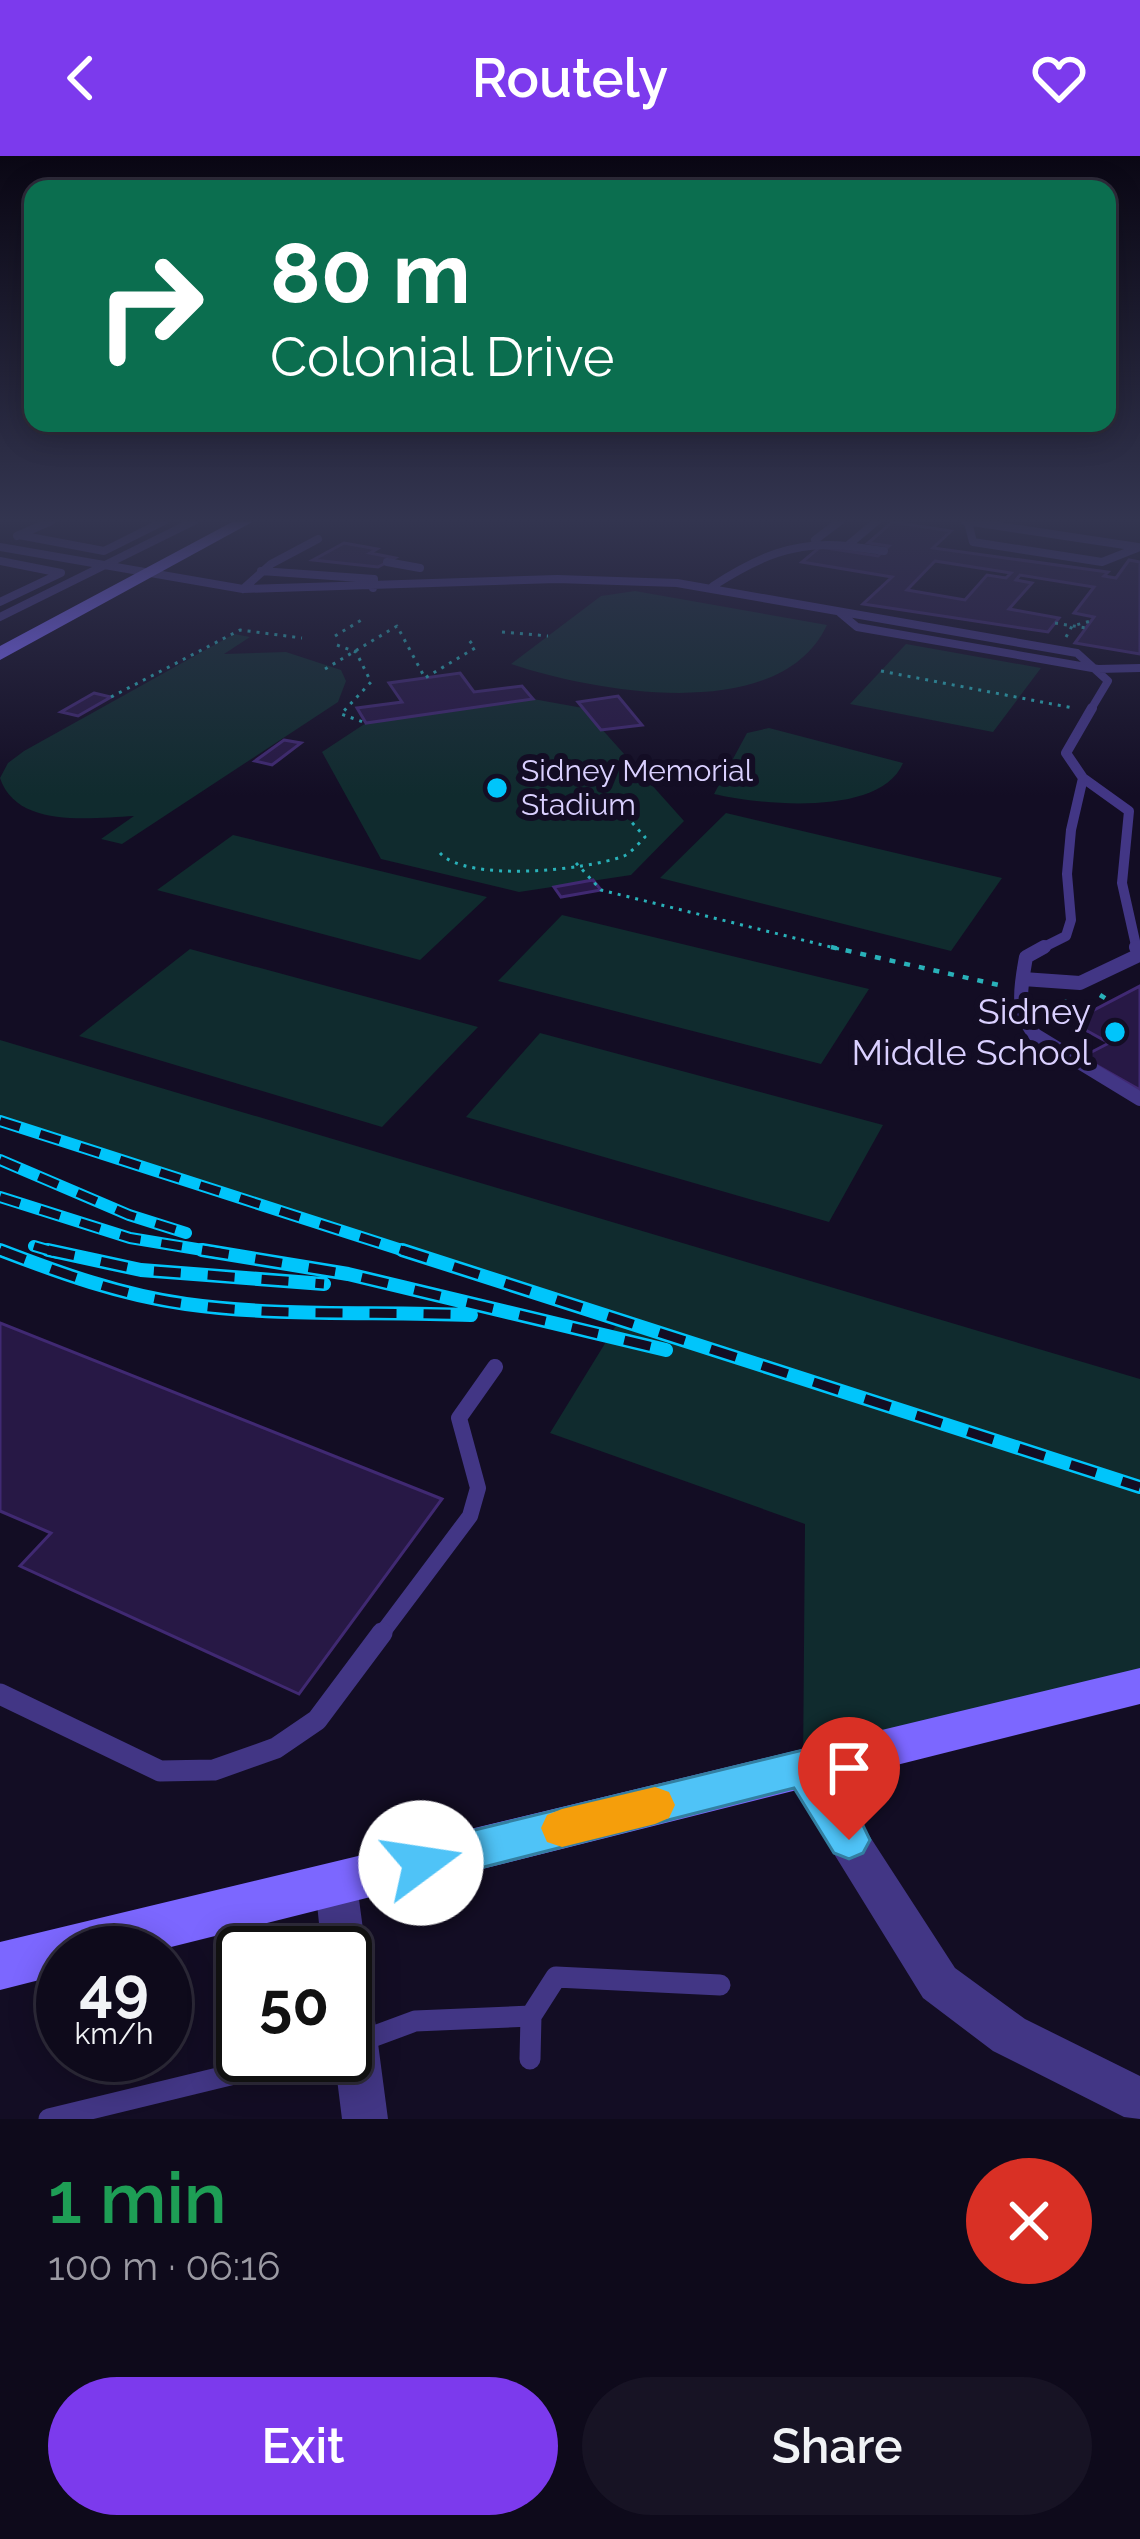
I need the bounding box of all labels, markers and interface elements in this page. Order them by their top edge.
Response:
icon: back [48,45,114,111]
icon: heart [1026,45,1092,111]
text: Routely [472,46,668,110]
text: 80 m [270,224,471,323]
icon: right [72,228,228,384]
text: Colonial Drive [270,325,614,389]
place label: Sidney Memorial Stadium [521,753,754,822]
marker: Sidney Memorial Stadium [484,775,510,801]
place label: Sidney Middle School [851,990,1091,1073]
marker: Sidney Middle School [1102,1019,1128,1045]
pin [798,1717,900,1840]
icon: arrive [816,1735,882,1801]
position arrow [358,1800,484,1926]
speed limit sign: 50 [216,1926,372,2082]
text: 49 [79,1954,149,2024]
text: km/h [74,2016,154,2051]
text: 1 min [48,2155,227,2240]
button: close [966,2158,1092,2284]
text: 100 m · 06:16 [48,2243,280,2289]
button: Exit [48,2377,558,2515]
button: Share [582,2377,1092,2515]

